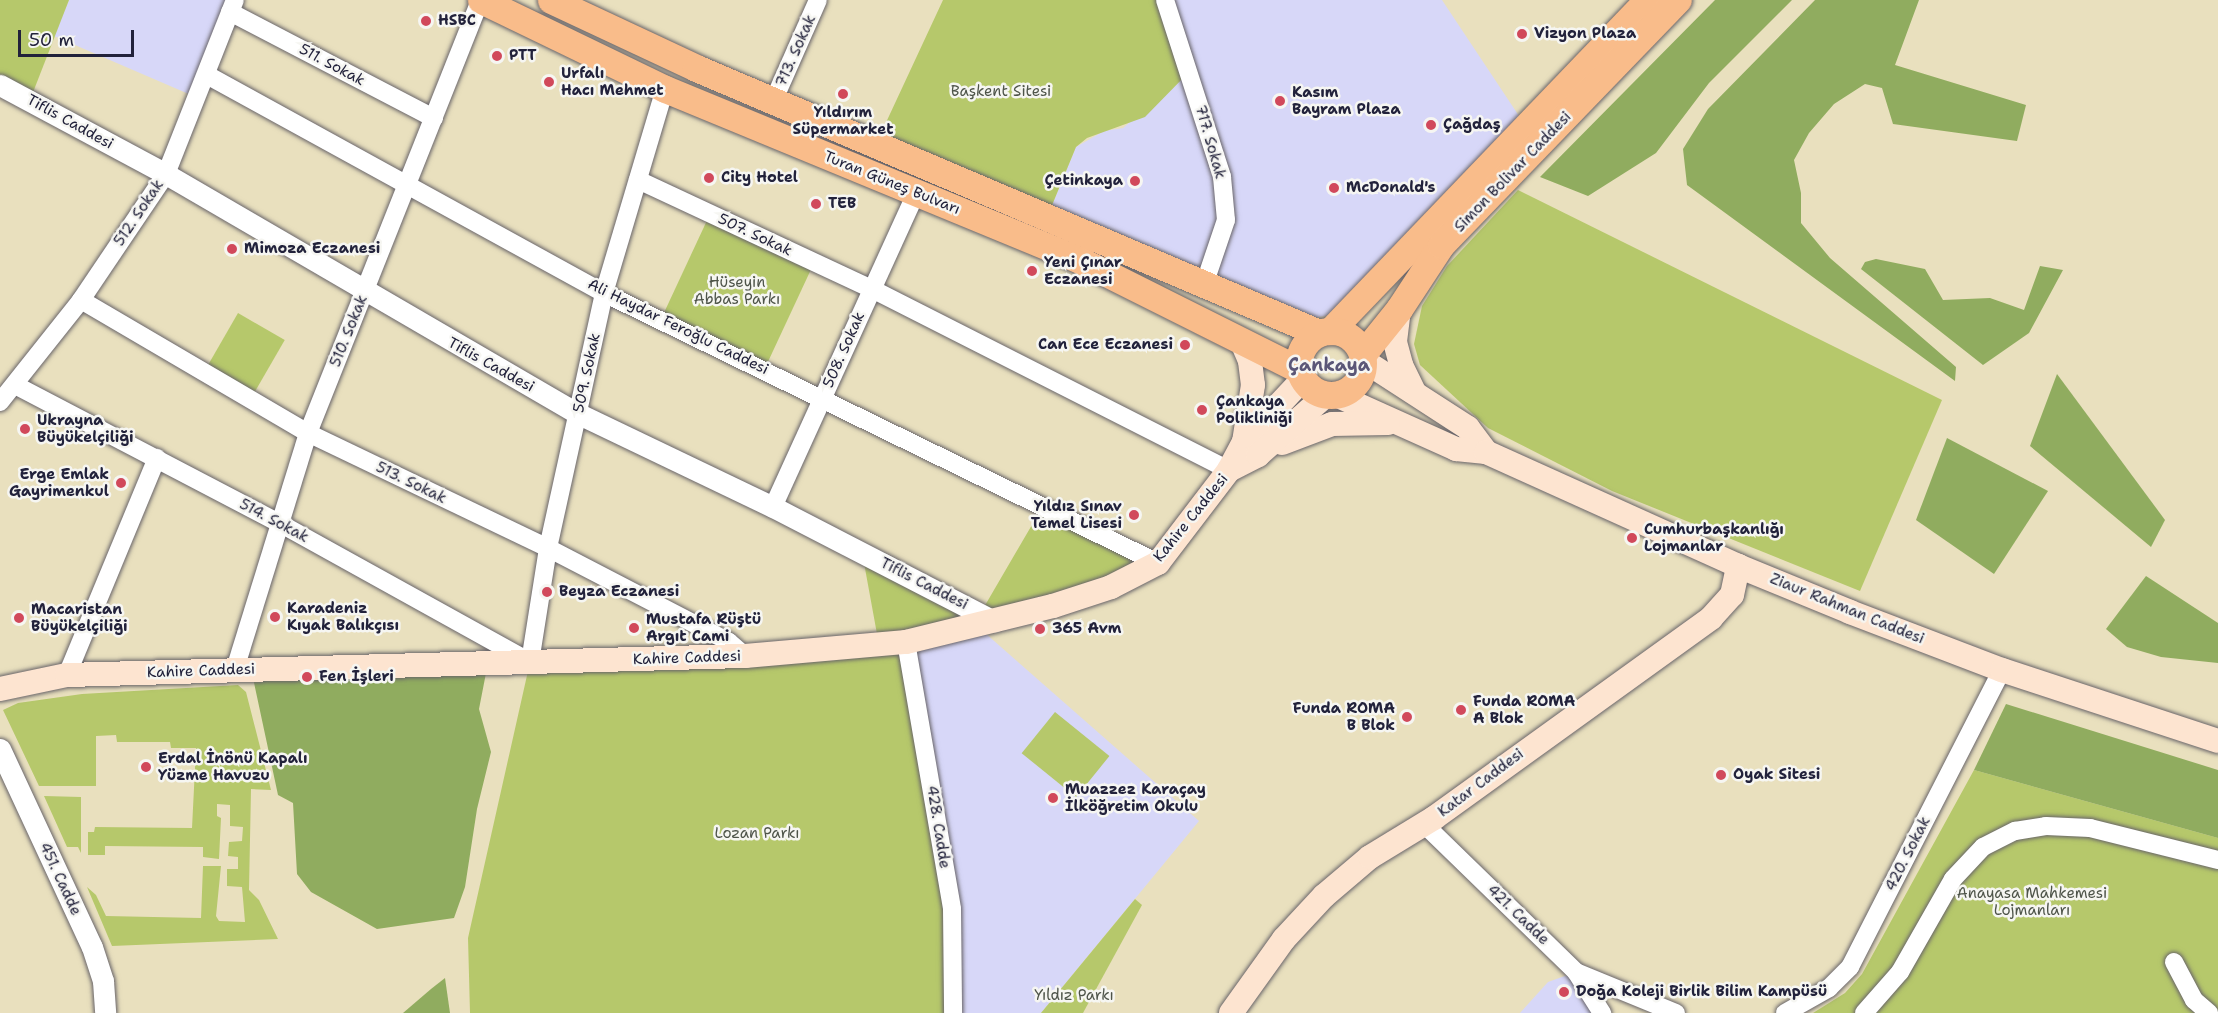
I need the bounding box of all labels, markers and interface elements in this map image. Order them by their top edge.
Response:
place label: HSBC [438,12,476,30]
street label: 713. Sokak [772,12,820,90]
marker: HSBC [419,14,433,28]
scale bar [21,18,136,56]
place label: Vizyon Plaza [1534,25,1636,43]
marker: Vizyon Plaza [1515,27,1529,41]
text: 50 m [29,28,74,52]
street label: 511. Sokak [296,40,368,90]
place label: PTT [509,47,537,65]
marker: PTT [490,49,504,63]
place label: Urfalı Hacı Mehmet [561,64,664,99]
marker: Urfalı Hacı Mehmet [542,75,556,89]
park label: Başkent Sitesi [951,83,1051,101]
place label: Kasım Bayram Plaza [1292,83,1401,118]
marker: Yıldırım Süpermarket [836,87,850,101]
street label: Tiflis Caddesi [24,91,116,153]
marker: Kasım Bayram Plaza [1273,94,1287,108]
place label: Yıldırım Süpermarket [793,103,893,138]
street label: 717. Sokak [1191,103,1229,181]
street label: Simon Bolivar Caddesi [1451,108,1575,236]
place label: Çağdaş [1443,116,1501,134]
marker: Çağdaş [1424,118,1438,132]
street label: Turan Güneş Bulvarı [821,147,963,219]
place label: City Hotel [721,169,798,187]
marker: City Hotel [702,171,716,185]
place label: Çetinkaya [1045,172,1123,190]
marker: Çetinkaya [1128,174,1142,188]
street label: 512. Sokak [110,176,168,250]
place label: McDonald's [1346,179,1436,197]
marker: McDonald's [1327,181,1341,195]
place label: TEB [828,195,856,213]
marker: TEB [809,197,823,211]
street label: 507. Sokak [715,210,795,260]
place label: Mimoza Eczanesi [244,240,380,258]
marker: Mimoza Eczanesi [225,242,239,256]
place label: Yeni Çınar Eczanesi [1044,253,1122,288]
marker: Yeni Çınar Eczanesi [1025,264,1039,278]
park label: Hüseyin Abbas Parkı [694,273,780,308]
street label: Ali Haydar Feroğlu Caddesi [585,275,771,379]
street label: 510. Sokak [326,292,372,370]
street label: 508. Sokak [819,309,869,391]
street label: 509. Sokak [570,331,604,415]
street label: Tiflis Caddesi [445,334,537,396]
place label: Can Ece Eczanesi [1038,336,1173,354]
marker: Can Ece Eczanesi [1178,338,1192,352]
district label: Çankaya [1288,354,1370,376]
place label: Çankaya Polikliniği [1216,392,1292,427]
marker: Çankaya Polikliniği [1193,401,1211,419]
place label: Ukrayna Büyükelçiliği [37,411,134,446]
marker: Ukrayna Büyükelçiliği [18,422,32,436]
street label: 513. Sokak [373,458,449,508]
place label: Erge Emlak Gayrimenkul [9,465,109,500]
street label: Kahire Caddesi [1150,470,1232,566]
marker: Erge Emlak Gayrimenkul [114,476,128,490]
street label: 514. Sokak [236,495,312,547]
place label: Yıldız Sınav Temel Lisesi [1031,497,1122,532]
marker: Yıldız Sınav Temel Lisesi [1127,508,1141,522]
place label: Cumhurbaşkanlığı Lojmanlar [1644,520,1784,555]
marker: Cumhurbaşkanlığı Lojmanlar [1625,531,1639,545]
street label: Tiflis Caddesi [877,554,971,614]
street label: Ziaur Rahman Caddesi [1767,570,1927,648]
place label: Beyza Eczanesi [559,583,679,601]
marker: Beyza Eczanesi [540,585,554,599]
place label: Karadeniz Kıyak Balıkçısı [287,599,399,634]
place label: Macaristan Büyükelçiliği [31,600,128,635]
marker: Karadeniz Kıyak Balıkçısı [268,610,282,624]
place label: Mustafa Rüştü Argıt Cami [646,610,761,645]
marker: Macaristan Büyükelçiliği [12,611,26,625]
place label: 365 Avm [1052,620,1121,638]
marker: Mustafa Rüştü Argıt Cami [627,621,641,635]
marker: 365 Avm [1033,622,1047,636]
street label: Kahire Caddesi [633,647,741,669]
street label: Kahire Caddesi [147,660,255,682]
place label: Fen İşleri [319,668,394,686]
marker: Fen İşleri [300,670,314,684]
place label: Funda ROMA A Blok [1473,692,1575,727]
place label: Funda ROMA B Blok [1293,699,1395,734]
marker: Funda ROMA A Blok [1454,703,1468,717]
marker: Funda ROMA B Blok [1400,710,1414,724]
street label: Katar Caddesi [1435,745,1527,821]
place label: Erdal İnönü Kapalı Yüzme Havuzu [158,749,307,784]
marker: Erdal İnönü Kapalı Yüzme Havuzu [139,760,153,774]
place label: Oyak Sitesi [1733,766,1820,784]
marker: Oyak Sitesi [1714,768,1728,782]
place label: Muazzez Karaçay İlköğretim Okulu [1065,780,1206,815]
street label: 428. Cadde [923,784,953,870]
marker: Muazzez Karaçay İlköğretim Okulu [1046,791,1060,805]
street label: 420. Sokak [1882,814,1934,894]
park label: Lozan Parkı [715,825,799,843]
street label: 451. Cadde [35,840,85,918]
street label: 421. Cadde [1483,881,1553,949]
park label: Anayasa Mahkemesi Lojmanları [1957,884,2107,919]
place label: Doğa Koleji Birlik Bilim Kampüsü [1576,983,1827,1001]
marker: Doğa Koleji Birlik Bilim Kampüsü [1557,985,1571,999]
park label: Yıldız Parkı [1034,987,1114,1005]

